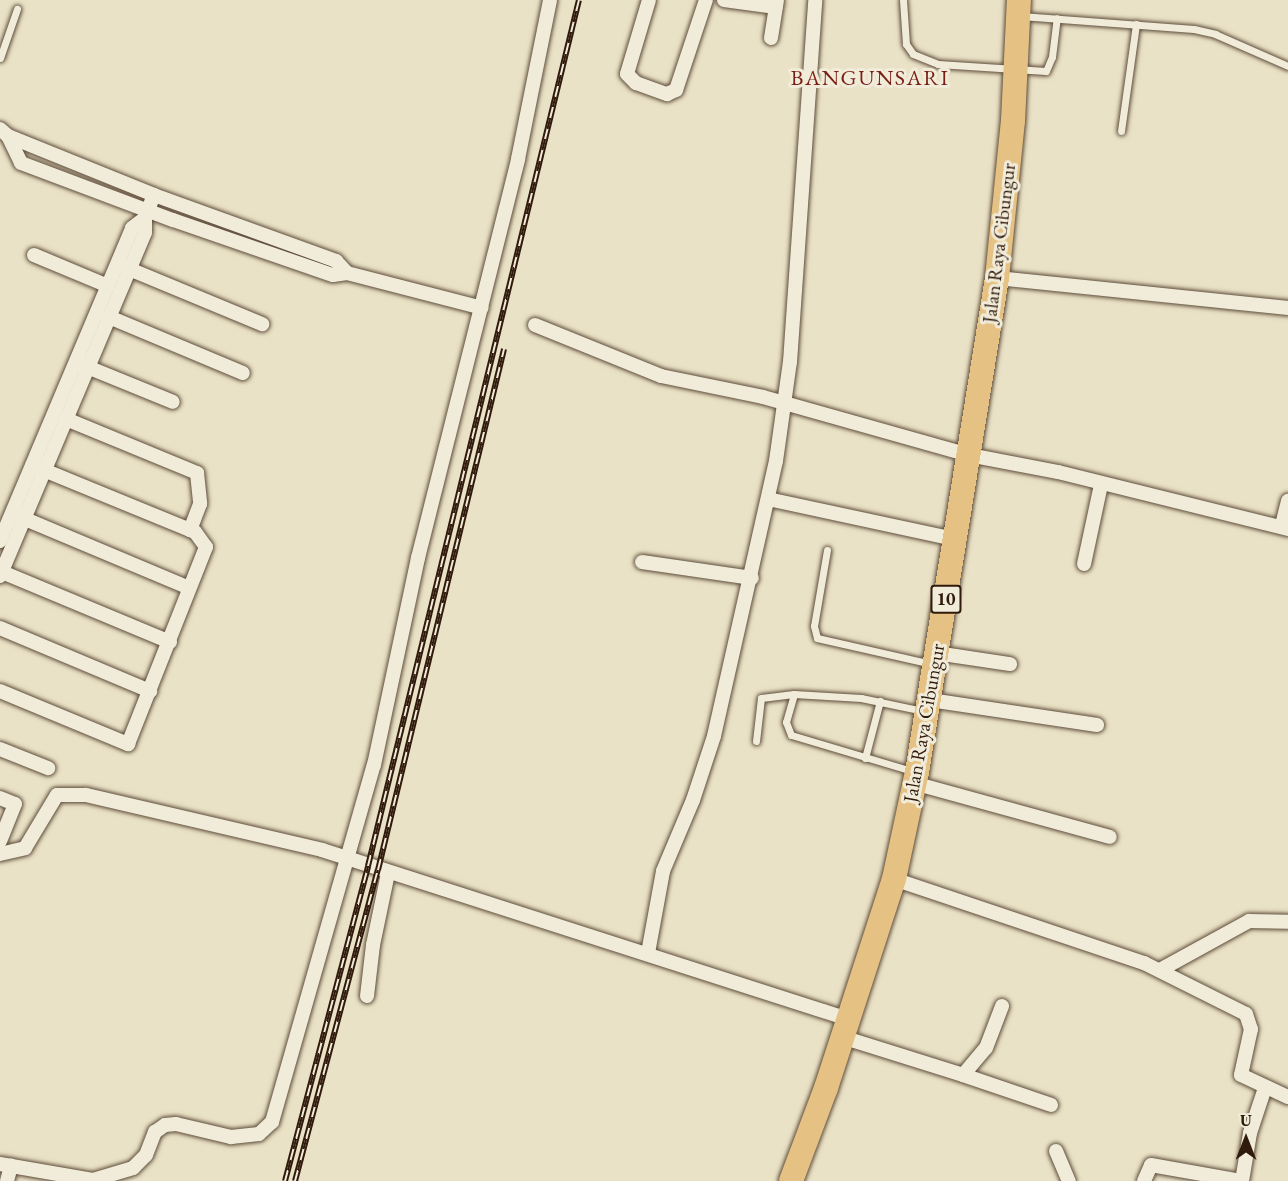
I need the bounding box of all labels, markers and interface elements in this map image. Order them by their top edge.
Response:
district label: BANGUNSARI [791,65,949,91]
street label: Jalan Raya Cibungur [977,162,1021,324]
road number: 10 [930,584,962,614]
street label: Jalan Raya Cibungur [898,642,950,804]
north arrow [1216,1109,1276,1169]
text: U [1240,1110,1252,1131]

